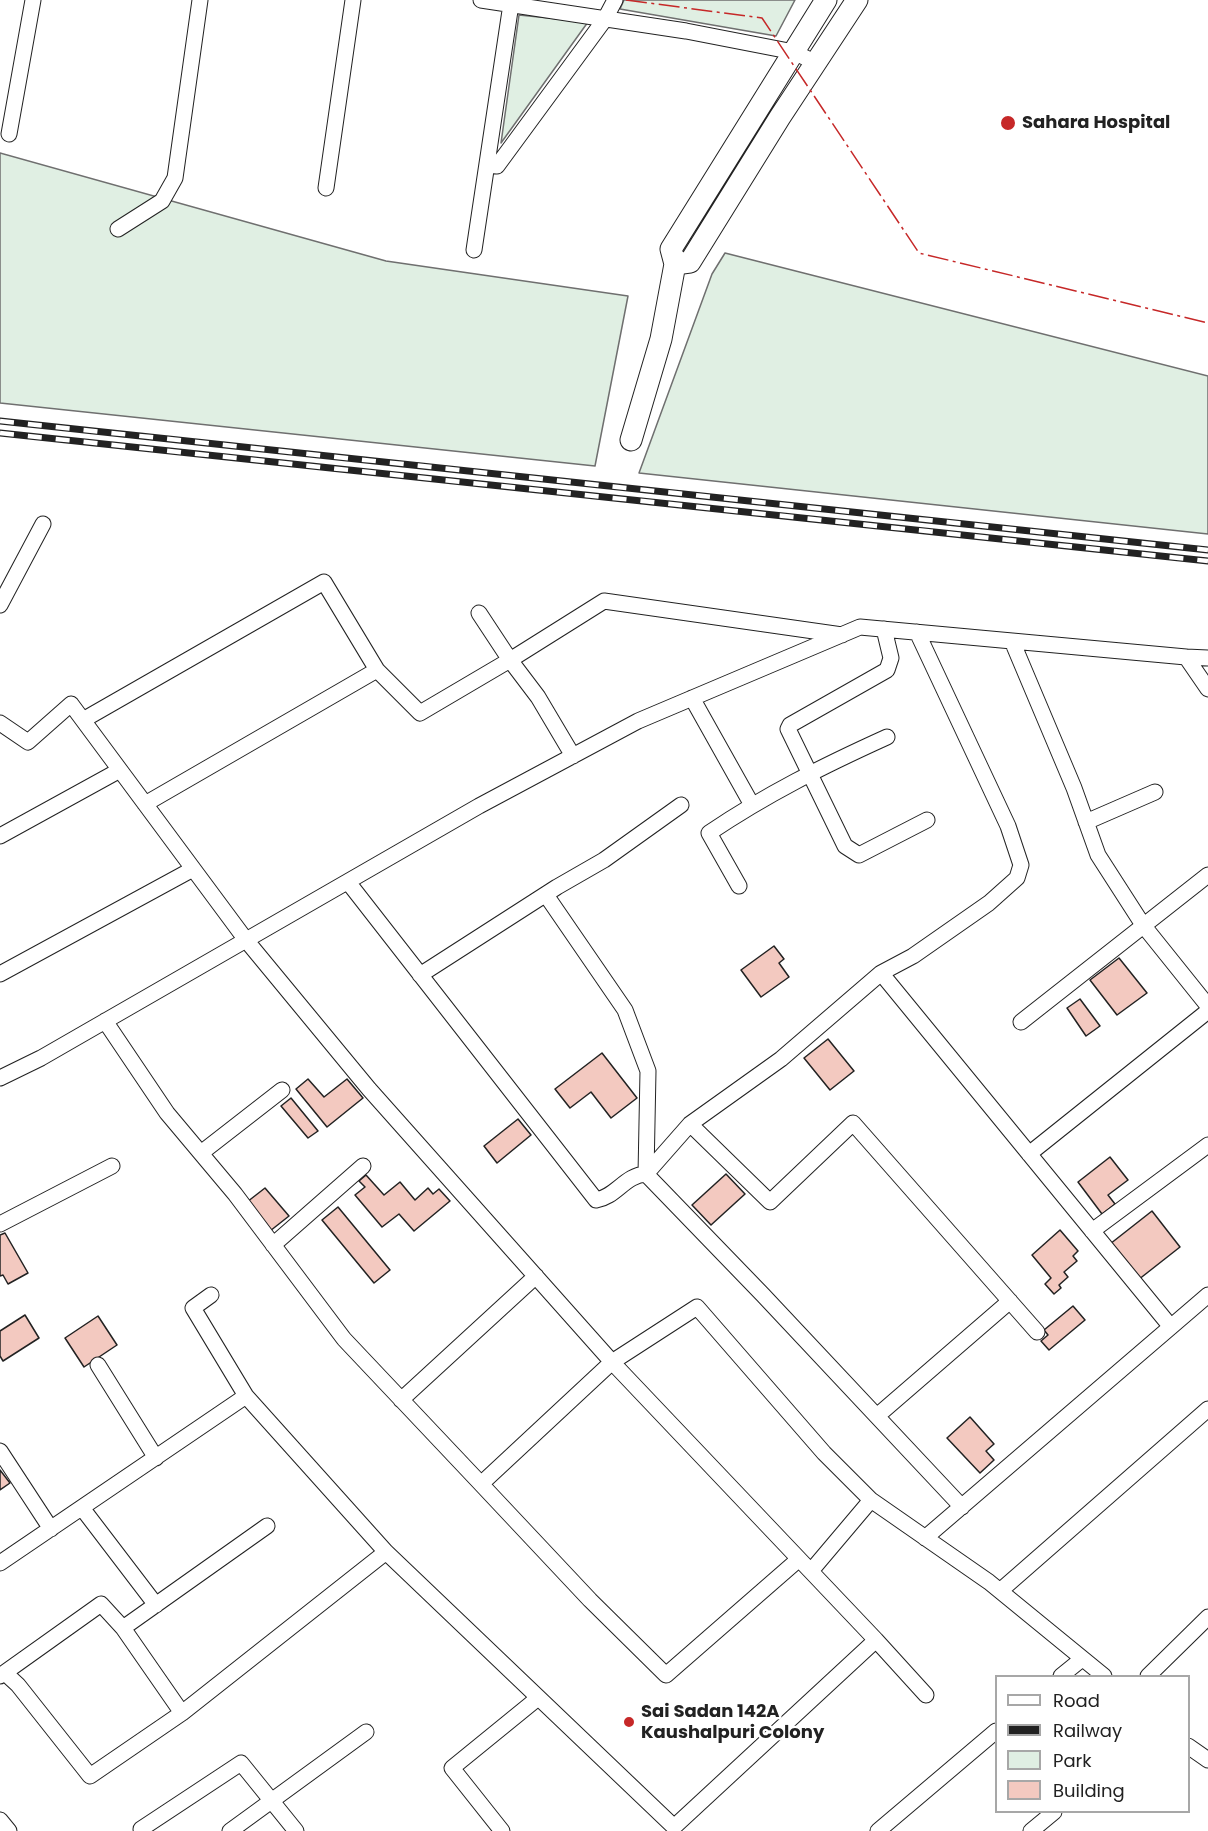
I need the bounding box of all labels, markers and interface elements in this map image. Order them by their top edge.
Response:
place label: Sahara Hospital [1022,112,1170,134]
marker: Sahara Hospital [999,114,1017,132]
legend [995,1675,1190,1813]
text: Road [1053,1688,1100,1713]
place label: Sai Sadan 142A Kaushalpuri Colony [641,1701,824,1744]
marker: Sai Sadan 142A Kaushalpuri Colony [622,1715,636,1729]
text: Railway [1053,1718,1122,1743]
text: Park [1053,1748,1092,1773]
text: Building [1053,1778,1125,1803]

